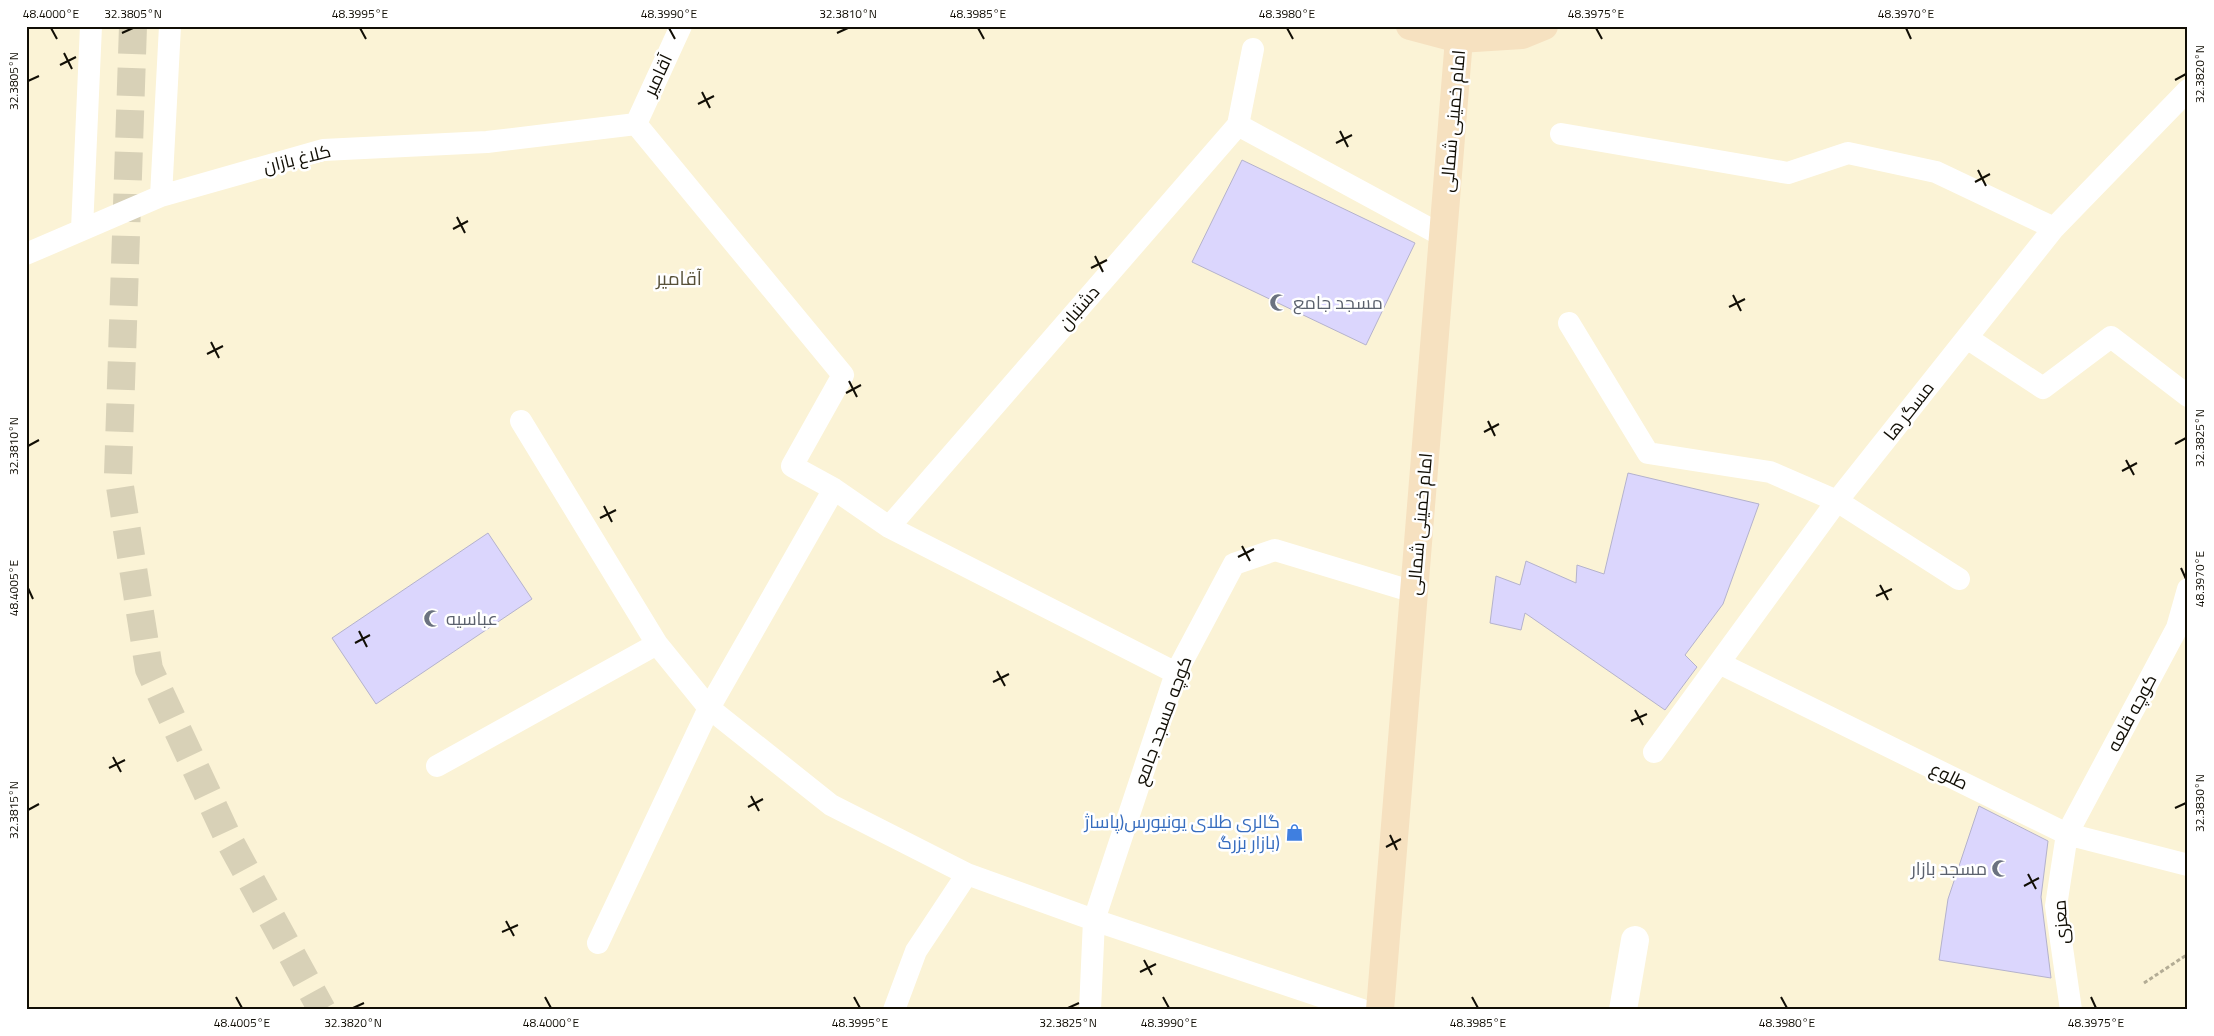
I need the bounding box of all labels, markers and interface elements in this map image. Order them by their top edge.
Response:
text: 48.4000°E [23,4,79,23]
text: 32.3805°N [104,4,162,23]
text: 48.3995°E [332,4,388,23]
text: 48.3990°E [641,4,697,23]
text: 32.3810°N [819,4,877,23]
text: 48.3985°E [950,4,1006,23]
text: 48.3980°E [1259,4,1315,23]
text: 48.3975°E [1568,4,1624,23]
text: 48.3970°E [1878,4,1934,23]
text: 32.3820°N [2190,45,2209,103]
street label: آقامیر [636,49,679,101]
street label: امام خمینی شمالی [1433,49,1472,193]
text: 32.3805°N [4,52,23,110]
street label: کلاغ بازان [260,137,334,180]
district label: آقامیر [655,263,702,292]
street label: دشتبان [1052,279,1106,336]
place label: مسجد جامع [1293,289,1383,316]
mosque icon: مسجد جامع [1269,293,1289,313]
street label: مسگر ها [1877,375,1940,446]
text: 32.3825°N [2190,409,2209,467]
text: 32.3810°N [4,417,23,475]
street label: امام خمینی شمالی [1400,452,1439,596]
text: 48.3970°E [2190,551,2209,607]
text: 48.4005°E [4,560,23,616]
place label: عباسیه [446,605,498,632]
mosque icon: عباسیه [422,609,442,629]
street label: کوچه مسجد جامع [1127,652,1198,789]
street label: کوچه قلعه [2100,669,2163,756]
street label: طلوع [1926,755,1973,796]
text: 32.3830°N [2190,774,2209,832]
text: 32.3815°N [4,781,23,839]
place label: گالری طلای یونیورس(پاساژ بازار بزرگ) [1084,808,1280,856]
shop icon: گالری طلای یونیورس(پاساژ بازار بزرگ) [1284,822,1304,842]
place label: مسجد بازار [1910,855,1987,882]
mosque icon: مسجد بازار [1991,859,2011,879]
street label: معزی [2045,899,2076,945]
text: 48.4005°E [214,1013,270,1032]
text: 32.3820°N [324,1013,382,1032]
text: 48.4000°E [523,1013,579,1032]
text: 48.3995°E [832,1013,888,1032]
text: 32.3825°N [1039,1013,1097,1032]
text: 48.3990°E [1141,1013,1197,1032]
text: 48.3985°E [1450,1013,1506,1032]
text: 48.3980°E [1759,1013,1815,1032]
text: 48.3975°E [2068,1013,2124,1032]

